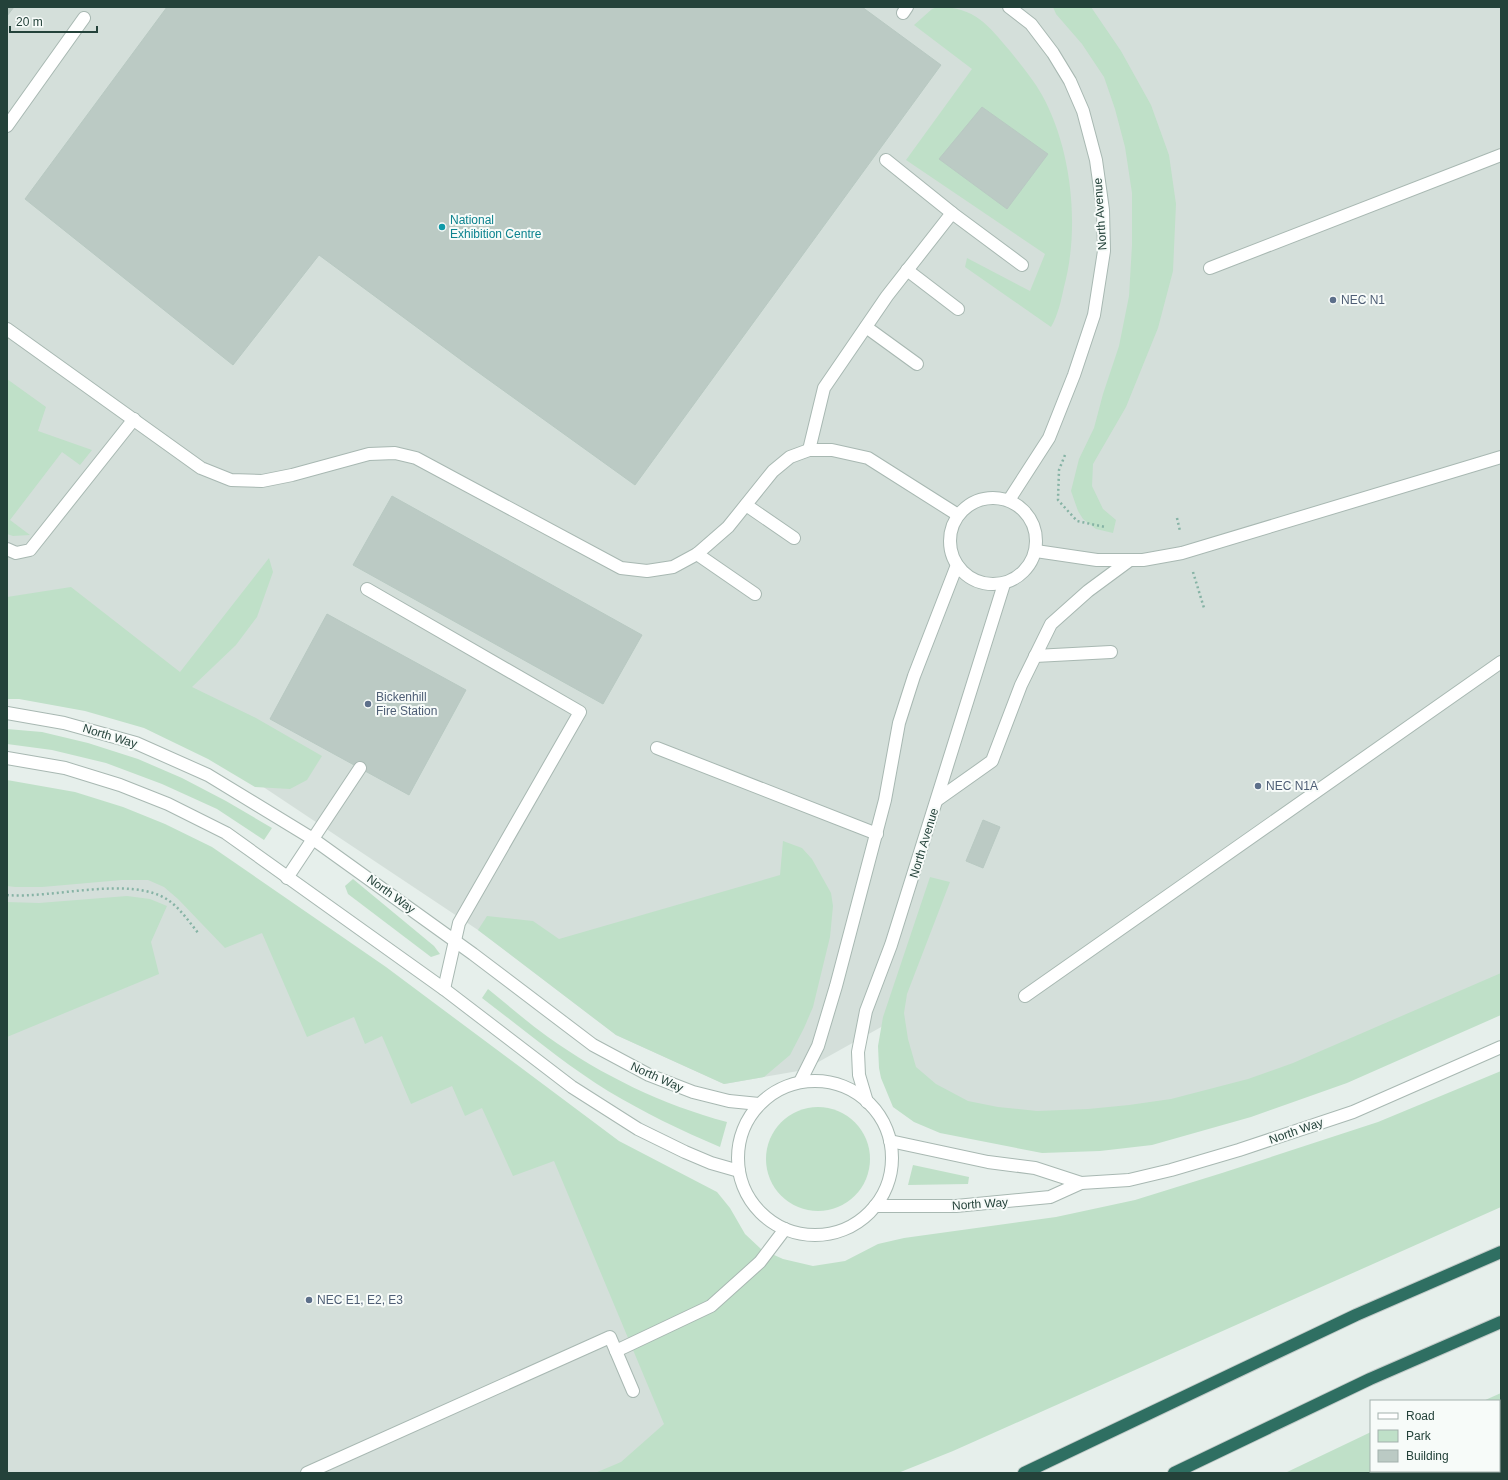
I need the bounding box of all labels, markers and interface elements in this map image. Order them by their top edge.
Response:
scale bar [10,8,97,34]
text: 20 m [16,15,43,29]
street label: North Avenue [1090,177,1110,251]
place label: National Exhibition Centre [450,213,542,241]
marker: National Exhibition Centre [437,222,447,232]
place label: NEC N1 [1341,293,1385,307]
marker: NEC N1 [1328,295,1338,305]
place label: Bickenhill Fire Station [376,690,437,718]
marker: Bickenhill Fire Station [363,699,373,709]
street label: North Way [81,721,139,751]
place label: NEC N1A [1266,779,1318,793]
marker: NEC N1A [1253,781,1263,791]
street label: North Avenue [907,806,941,880]
street label: North Way [364,872,418,916]
street label: North Way [628,1059,686,1095]
street label: North Way [1267,1115,1325,1147]
street label: North Way [951,1195,1009,1213]
place label: NEC E1, E2, E3 [317,1293,403,1307]
marker: NEC E1, E2, E3 [304,1295,314,1305]
legend [1370,1400,1500,1472]
text: Road [1406,1409,1435,1423]
text: Park [1406,1429,1432,1443]
text: Building [1406,1449,1449,1463]

